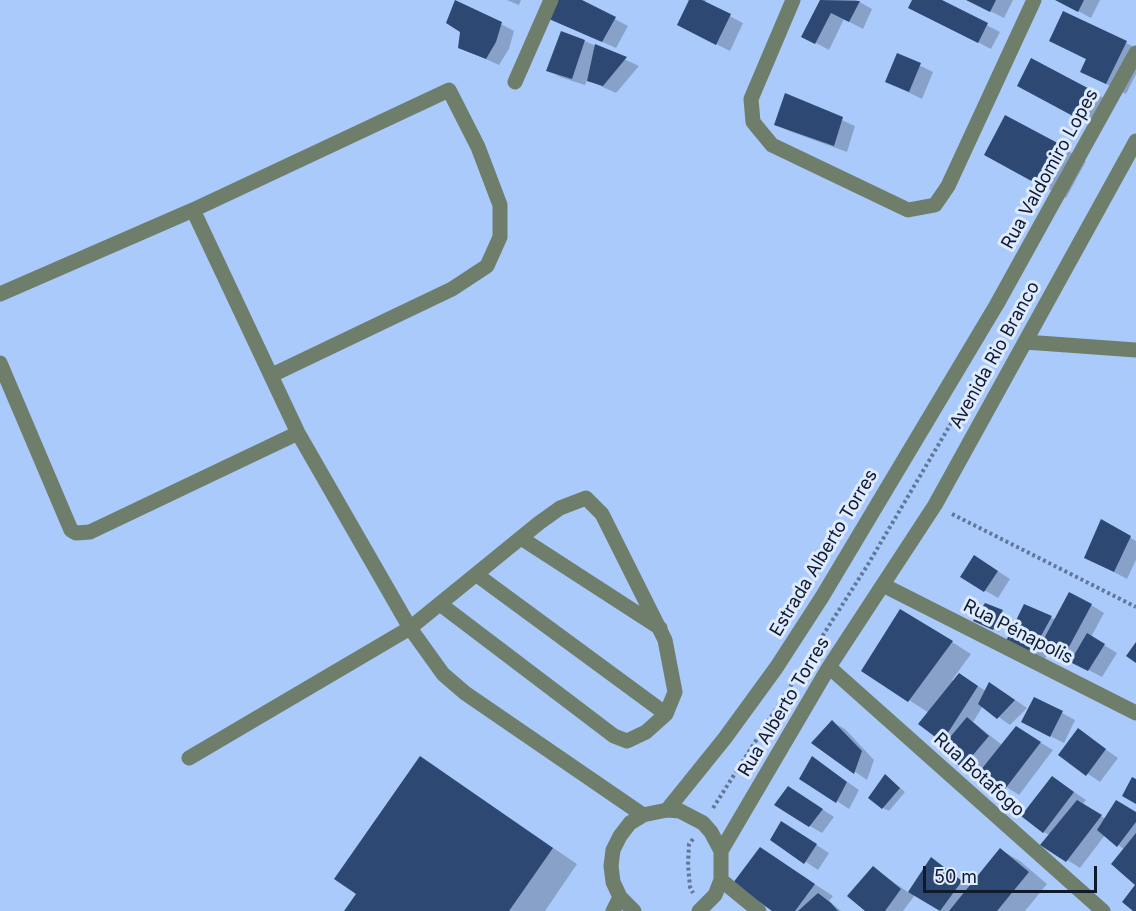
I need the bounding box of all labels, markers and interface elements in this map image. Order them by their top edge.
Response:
street label: Rua Valdomiro Lopes [997,85,1103,253]
street label: Avenida Rio Branco [946,278,1044,432]
street label: Estrada Alberto Torres [766,466,882,640]
street label: Rua Pénapolis [960,595,1076,669]
street label: Rua Alberto Torres [734,633,834,781]
street label: Rua Botafogo [929,729,1029,821]
scale bar [926,854,1100,892]
text: 50 m [934,866,977,887]

